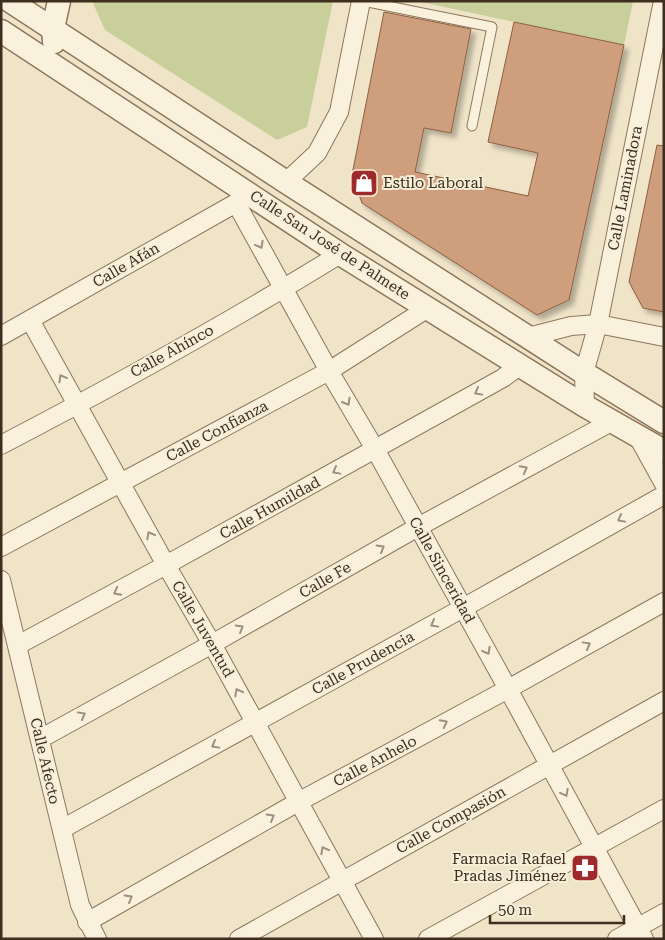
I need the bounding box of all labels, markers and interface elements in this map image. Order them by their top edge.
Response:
street label: Calle Laminadora [604,124,646,252]
shop icon: Estilo Laboral [349,168,379,198]
place label: Estilo Laboral [383,174,484,192]
street label: Calle San José de Palmete [247,187,413,303]
street label: Calle Afán [89,239,163,291]
one-way arrow [254,240,264,249]
street label: Calle Ahínco [127,321,217,381]
one-way arrow [59,375,69,384]
one-way arrow [474,386,483,396]
street label: Calle Confianza [163,397,271,465]
one-way arrow [341,397,351,406]
one-way arrow [332,465,341,475]
one-way arrow [518,466,527,476]
street label: Calle Humildad [217,473,324,543]
one-way arrow [618,513,627,523]
street label: Calle Sinceridad [405,514,479,627]
one-way arrow [146,532,156,541]
one-way arrow [376,544,385,554]
street label: Calle Fe [296,558,354,602]
street label: Calle Juventud [168,577,238,681]
one-way arrow [113,586,122,596]
one-way arrow [430,618,439,628]
one-way arrow [235,624,244,634]
street label: Calle Prudencia [309,627,417,699]
one-way arrow [581,641,590,651]
one-way arrow [480,646,490,655]
one-way arrow [235,688,245,697]
one-way arrow [77,711,86,721]
street label: Calle Afecto [26,716,64,806]
one-way arrow [439,719,448,729]
street label: Calle Anhelo [330,732,420,790]
one-way arrow [211,739,220,749]
street label: Calle Compasión [393,782,509,858]
one-way arrow [559,788,569,797]
one-way arrow [265,814,274,824]
one-way arrow [321,847,331,856]
place label: Farmacia Rafael Pradas Jiménez [452,850,566,885]
pharmacy icon: Farmacia Rafael Pradas Jiménez [570,853,600,883]
scale bar [490,892,624,924]
one-way arrow [124,894,133,904]
text: 50 m [498,901,533,919]

